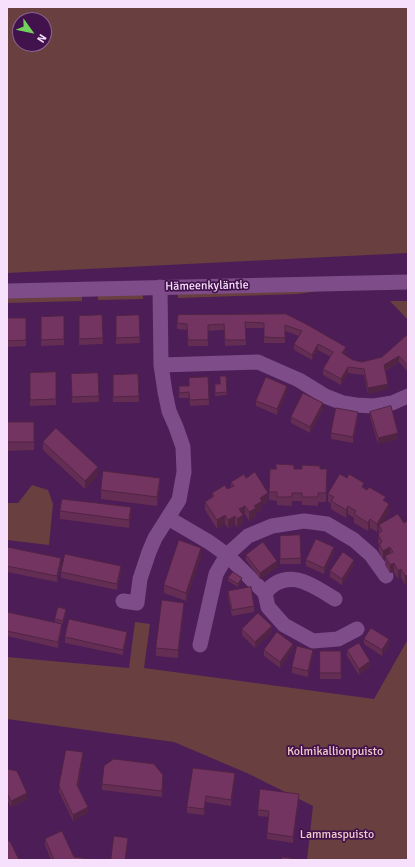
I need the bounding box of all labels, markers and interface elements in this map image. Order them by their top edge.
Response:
north arrow [12,12,52,52]
text: N [34,32,49,45]
street label: Hämeenkyläntie [165,278,249,294]
park label: Kolmikallionpuisto [287,745,383,759]
park label: Lammaspuisto [300,828,374,842]

